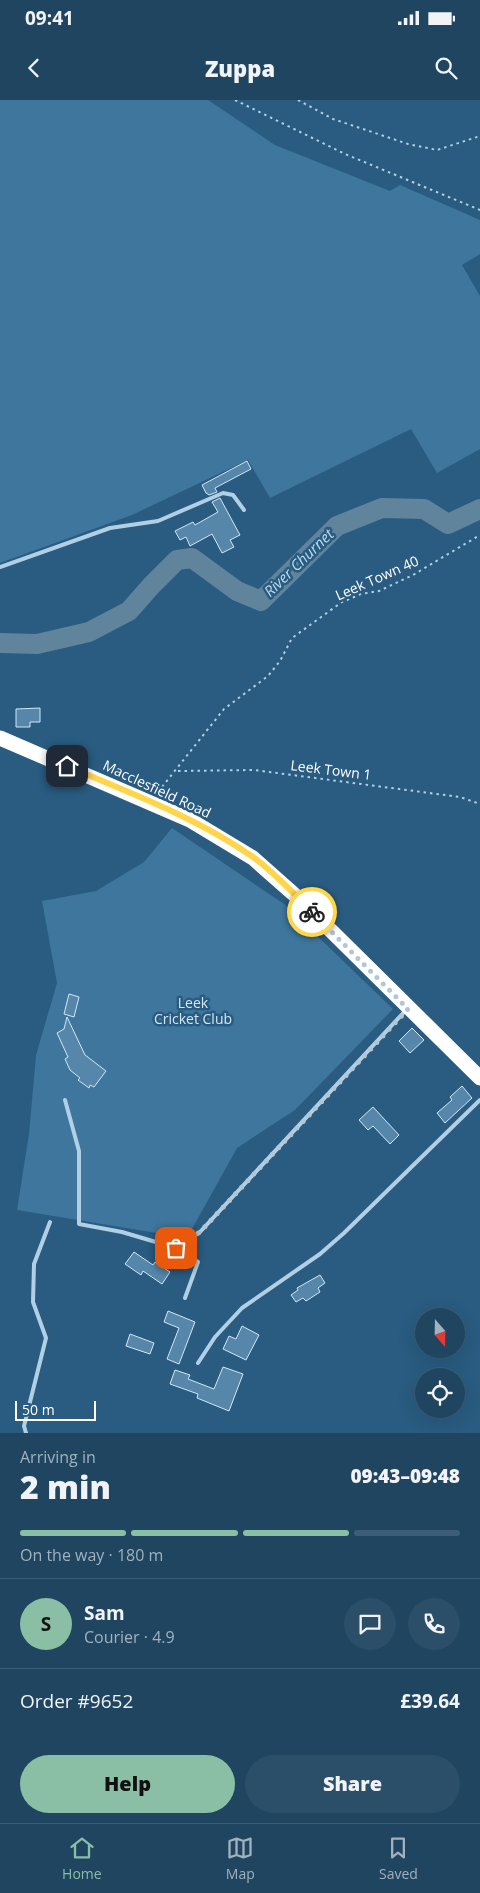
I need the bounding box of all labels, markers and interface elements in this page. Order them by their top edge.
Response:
text: 09:41 [25,5,74,31]
text: Zuppa [205,53,275,83]
icon: back [20,54,48,82]
icon: search [432,54,460,82]
water label: River Churnet [259,523,338,601]
street label: Leek Town 40 [332,551,421,604]
pin [46,745,88,787]
icon: home [53,752,81,780]
street label: Macclesfield Road [100,755,214,822]
street label: Leek Town 1 [290,755,373,784]
courier [287,887,337,937]
icon: bike [298,898,326,926]
park label: Leek Cricket Club [154,993,232,1028]
pin [155,1227,197,1269]
icon: bag [162,1234,190,1262]
north arrow [415,1308,465,1358]
map controls [415,1308,465,1418]
button: locate [415,1368,465,1418]
scale bar [15,1398,96,1421]
text: 50 m [22,1400,55,1419]
text: Arriving in [20,1446,96,1468]
text: 09:43–09:48 [350,1463,460,1489]
text: 2 min [20,1465,111,1508]
text: On the way · 180 m [20,1544,163,1566]
button: chat [344,1598,396,1650]
button: phone [408,1598,460,1650]
text: Sam [84,1600,125,1626]
text: S [41,1611,51,1637]
text: Courier · 4.9 [84,1626,175,1648]
text: Order #9652 [20,1688,133,1714]
text: £39.64 [400,1688,460,1714]
button: Help [20,1755,235,1813]
button: Share [245,1755,460,1813]
tab: Home [62,1834,102,1883]
tab: Map [226,1834,255,1883]
tab: Saved [379,1834,418,1883]

